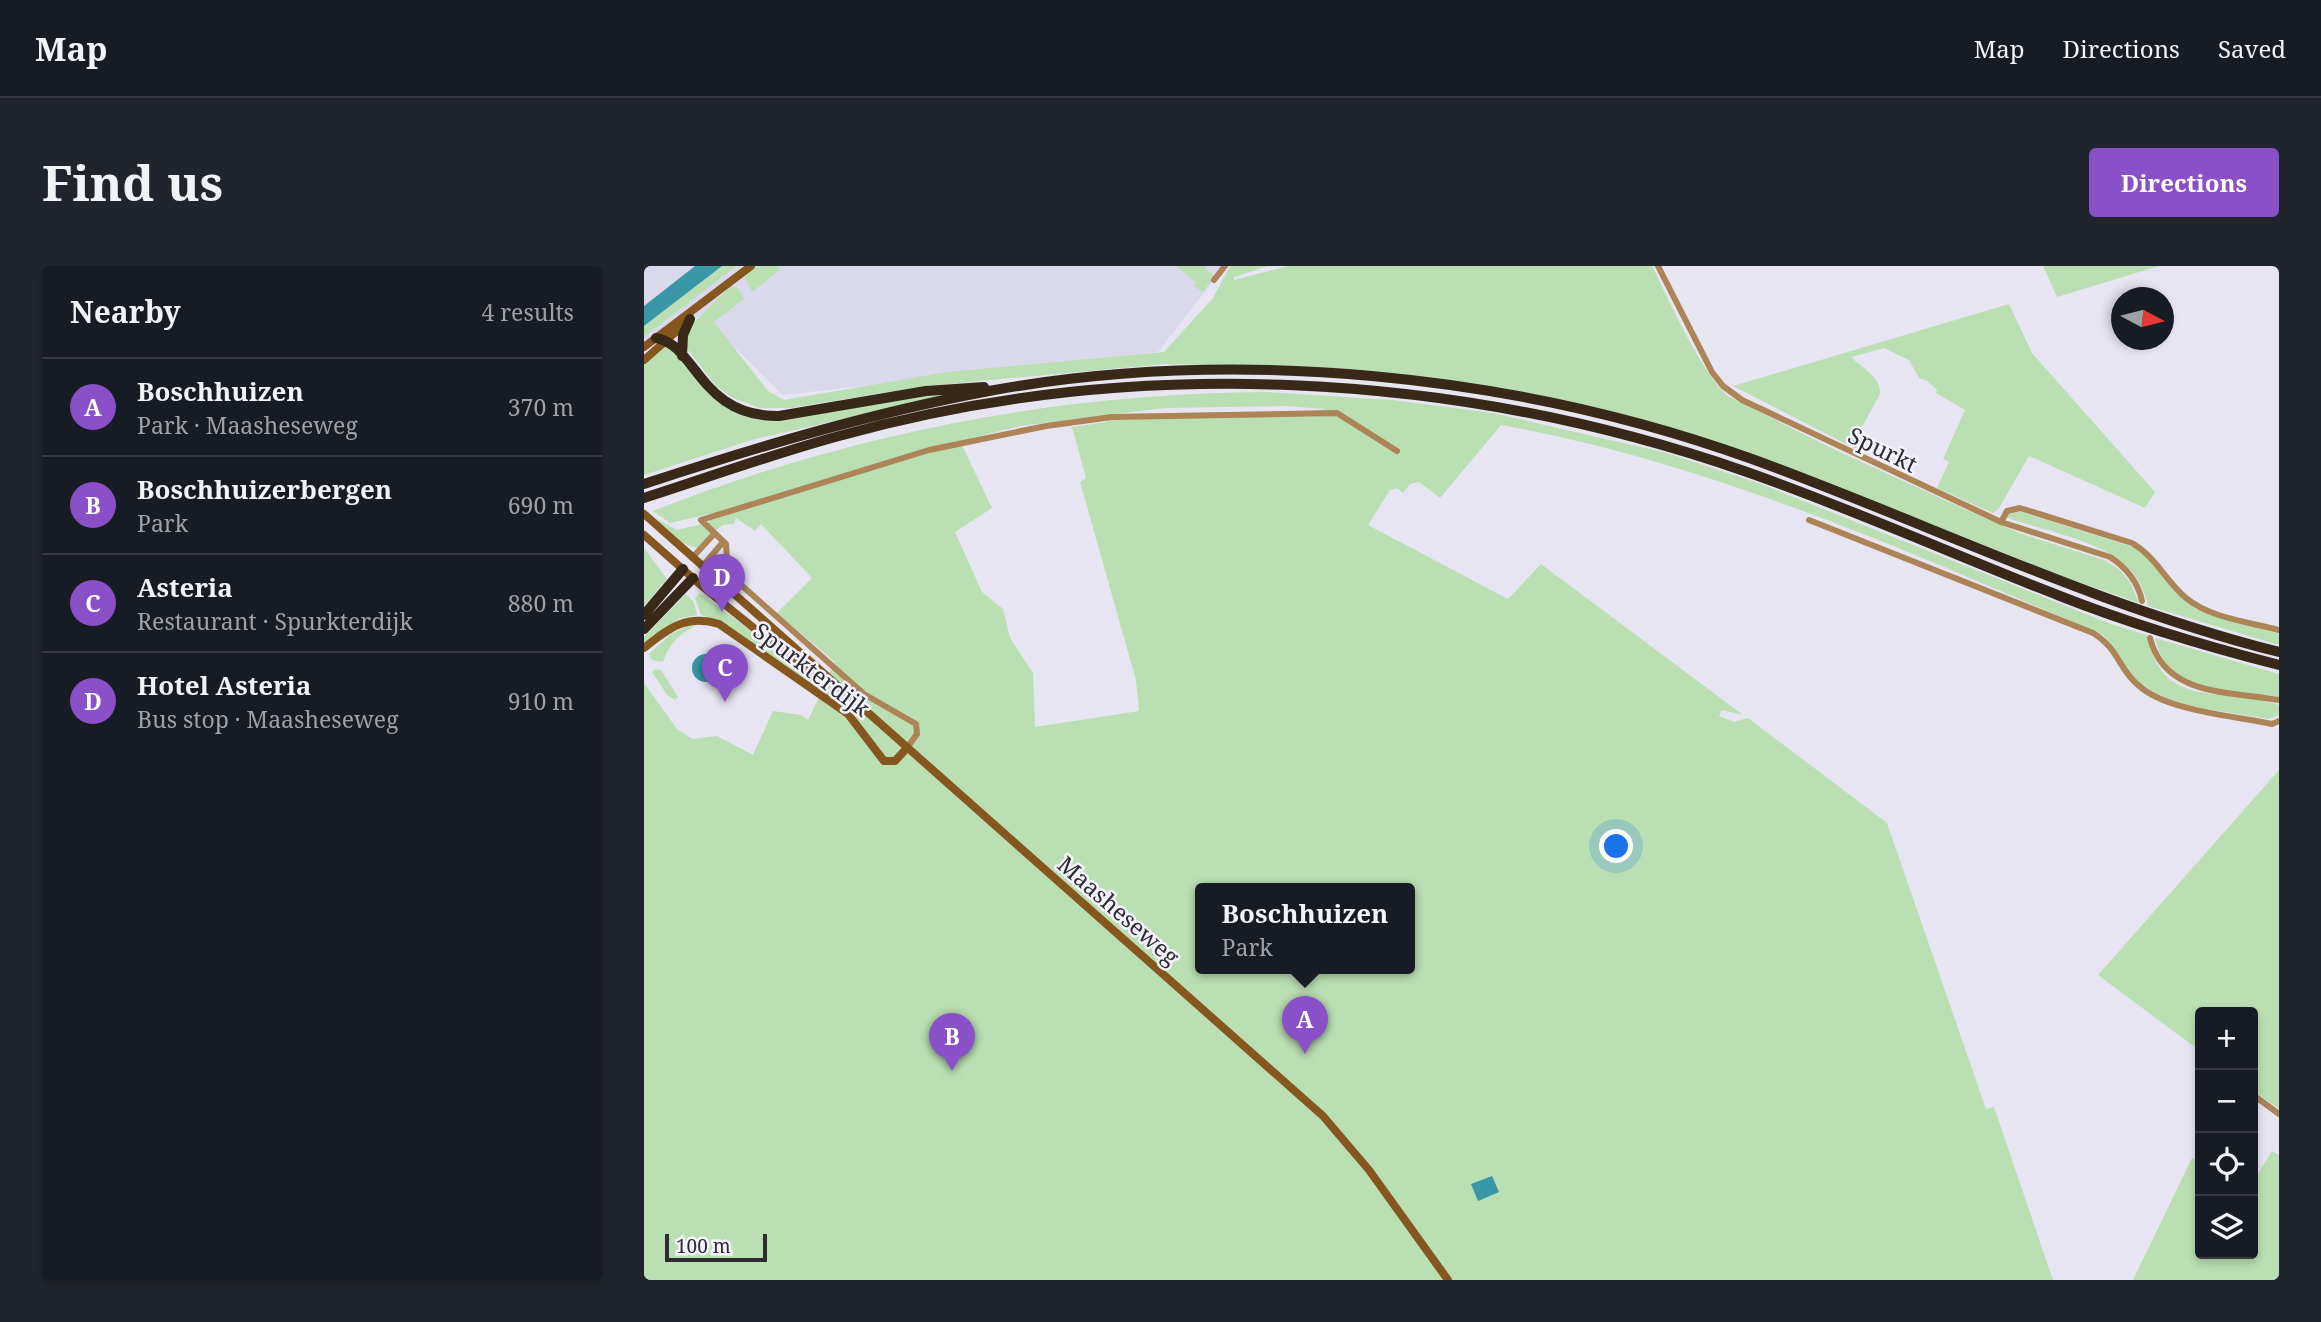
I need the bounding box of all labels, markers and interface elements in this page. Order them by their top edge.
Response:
text: Map [35,26,108,71]
text: Map [1974,32,2025,65]
text: Directions [2063,32,2180,65]
text: Saved [2218,32,2286,65]
button: Directions [2089,148,2279,217]
text: Find us [42,149,223,215]
north arrow [2111,287,2174,350]
text: Nearby [70,291,181,332]
text: 4 results [481,296,574,328]
text: Boschhuizen [137,373,304,409]
text: A [84,391,102,423]
text: 370 m [508,391,574,423]
text: Park · Maasheseweg [137,409,358,441]
street label: Spurkt [1843,418,1923,480]
text: Boschhuizerbergen [137,471,392,507]
text: B [85,489,101,521]
text: 690 m [508,489,574,521]
text: Park [137,507,188,539]
pin: D [699,554,745,612]
text: Asteria [137,569,233,605]
text: C [85,587,101,619]
text: 880 m [508,587,574,619]
text: Restaurant · Spurkterdijk [137,605,413,637]
street label: Spurkterdijk [747,615,877,724]
pin: C [702,644,748,702]
text: Hotel Asteria [137,667,311,703]
text: D [84,685,102,717]
text: 910 m [508,685,574,717]
text: Bus stop · Maasheseweg [137,703,399,735]
your location [1599,829,1633,863]
street label: Maasheseweg [1051,848,1187,972]
popup [1195,883,1415,974]
text: Boschhuizen [1222,895,1388,931]
text: Park [1222,931,1273,963]
pin: A [1282,996,1328,1054]
map controls [2195,1007,2258,1259]
button: + [2195,1007,2258,1070]
pin: B [929,1013,975,1071]
button: − [2195,1070,2258,1133]
button: locate [2195,1133,2258,1196]
button: layers [2195,1196,2258,1259]
scale bar [665,1231,766,1263]
text: 100 m [676,1233,731,1259]

